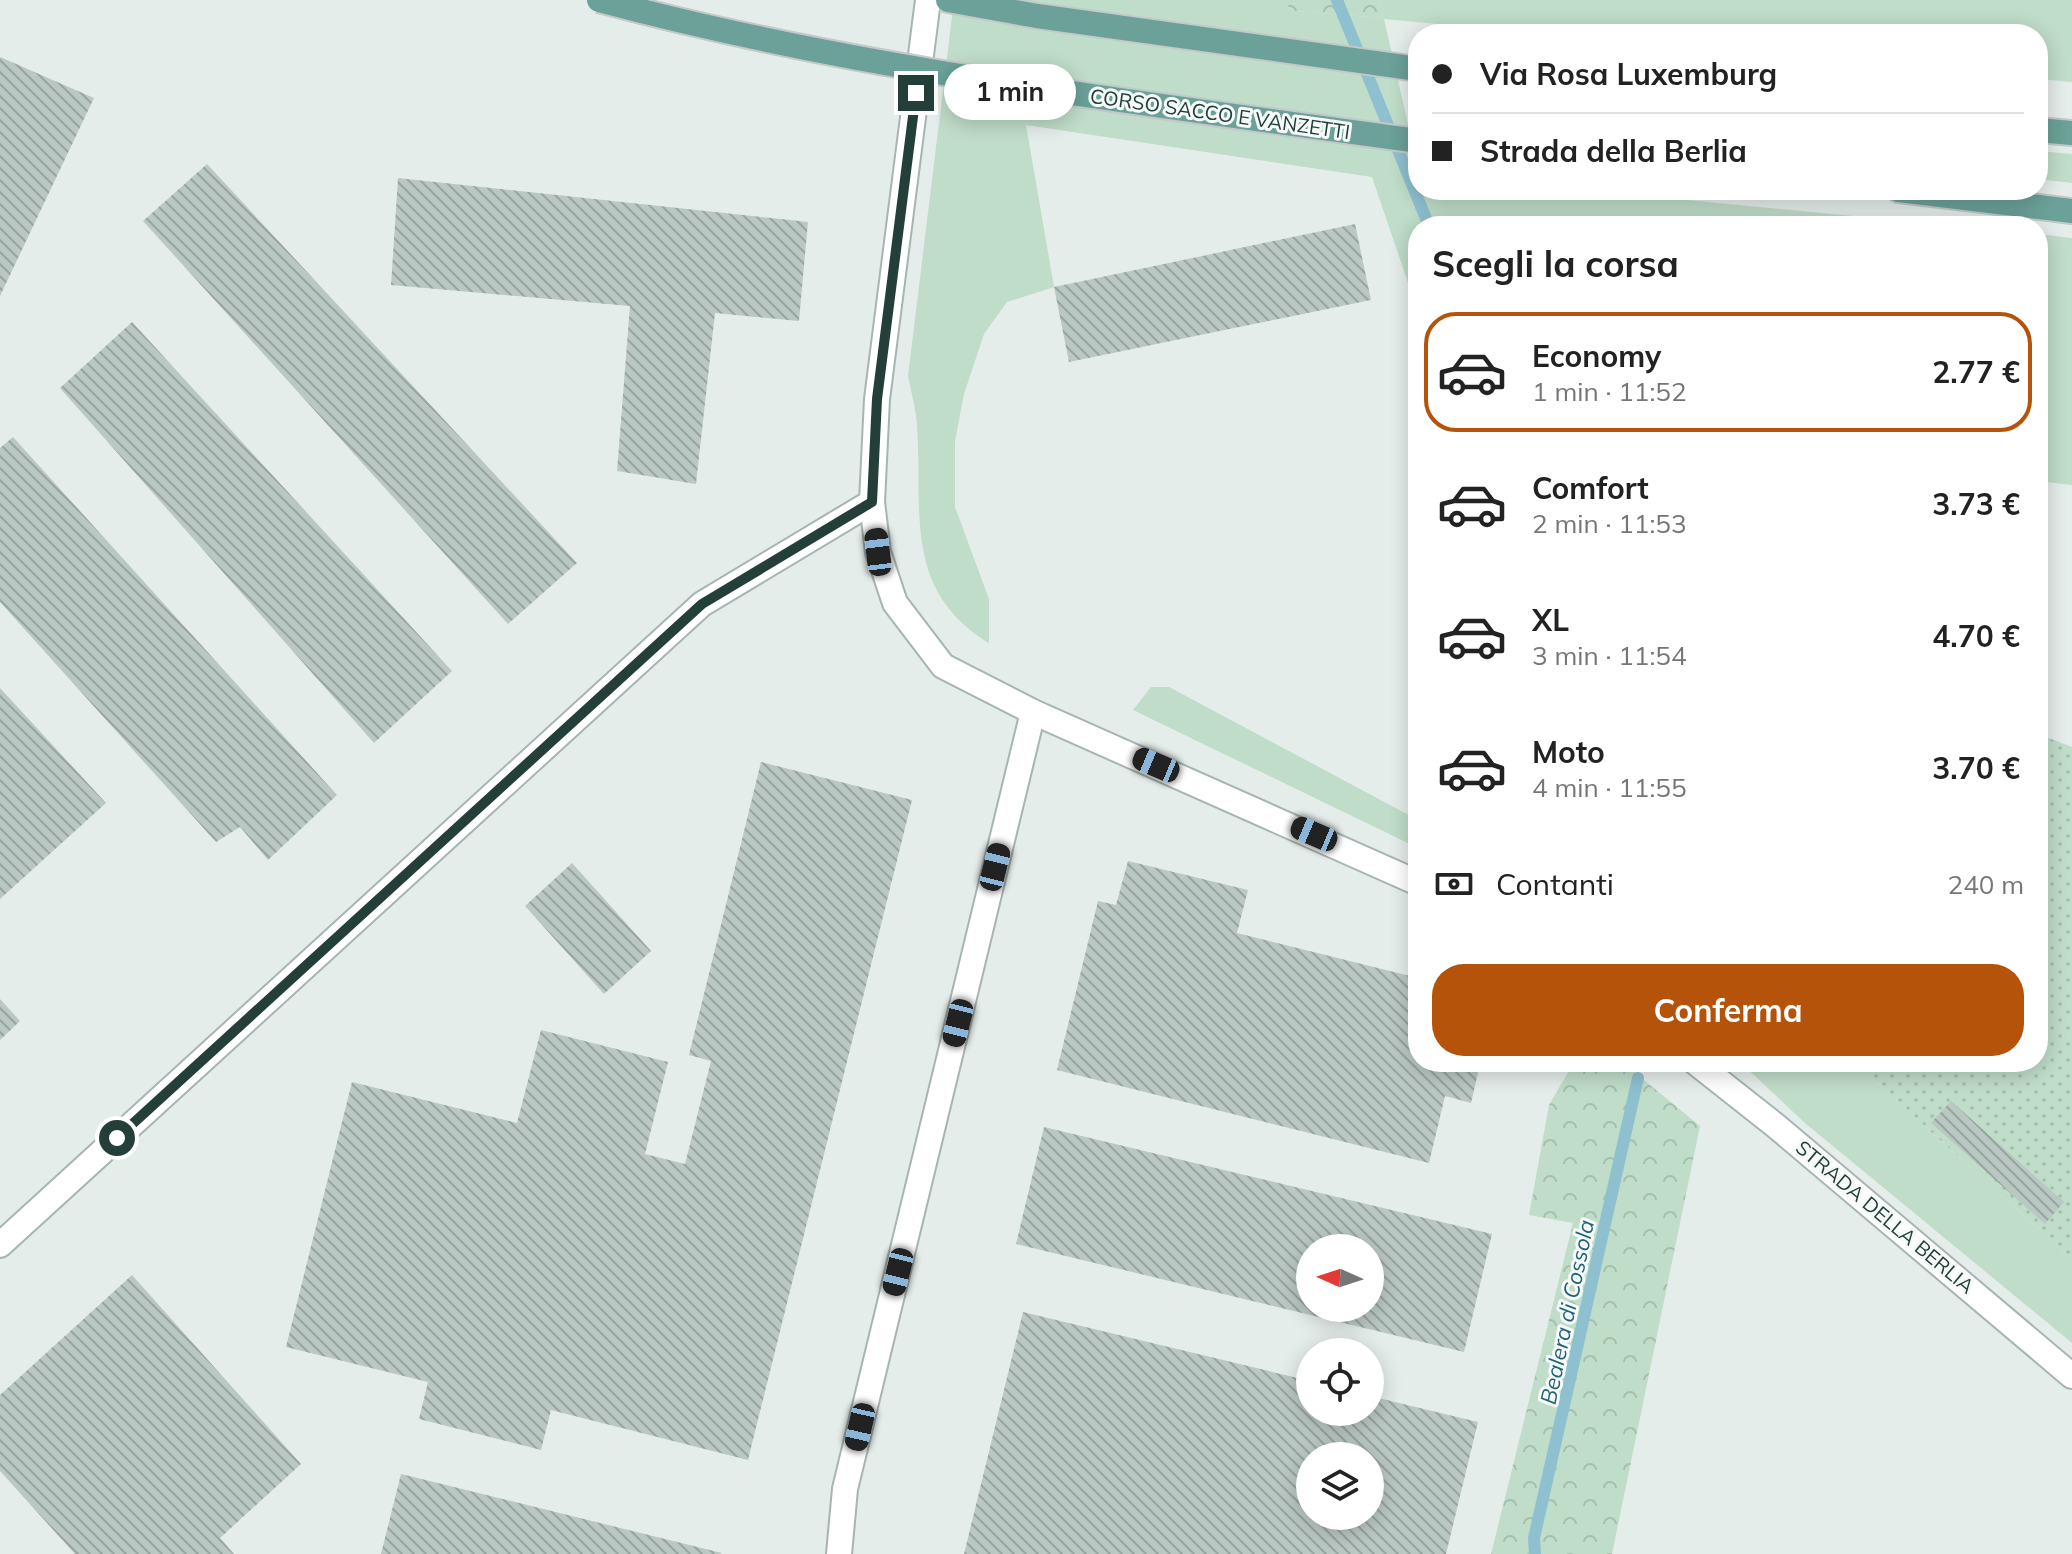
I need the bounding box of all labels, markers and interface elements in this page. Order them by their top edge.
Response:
text: Via Rosa Luxemburg [1480,55,1777,93]
callout: 1 min [944,65,1076,121]
route end [898,75,934,111]
text: 1 min [976,75,1044,108]
street label: CORSO SACCO E VANZETTI [1089,83,1352,144]
text: Strada della Berlia [1480,132,1747,170]
text: Scegli la corsa [1432,241,1679,286]
icon: car [1436,336,1508,408]
text: Economy [1532,337,1661,375]
text: 2.77 € [1932,353,2020,391]
text: 1 min · 11:52 [1532,375,1687,408]
icon: car [1436,468,1508,540]
text: Comfort [1532,469,1649,507]
text: 3.73 € [1932,485,2020,523]
text: 2 min · 11:53 [1532,507,1687,540]
car [863,527,893,577]
icon: car [1436,600,1508,672]
text: XL [1532,601,1569,639]
text: 4.70 € [1932,617,2020,655]
text: 3 min · 11:54 [1532,639,1687,672]
icon: car [1436,732,1508,804]
text: Moto [1532,733,1605,771]
car [1129,745,1183,785]
text: 3.70 € [1932,749,2020,787]
text: 4 min · 11:55 [1532,771,1687,804]
car [1287,814,1341,854]
car [978,841,1012,893]
icon: cash [1432,862,1476,906]
text: Contanti [1496,865,1614,903]
text: 240 m [1948,868,2024,901]
button: Conferma [1432,964,2024,1056]
car [941,997,975,1049]
route start [99,1120,135,1156]
street label: STRADA DELLA BERLIA [1791,1135,1980,1299]
water label: Bealera di Cossola [1534,1217,1600,1407]
north arrow [1296,1234,1384,1322]
map controls [1296,1234,1384,1530]
car [881,1246,915,1298]
button: locate [1296,1338,1384,1426]
car [843,1401,877,1453]
button: layers [1296,1442,1384,1530]

